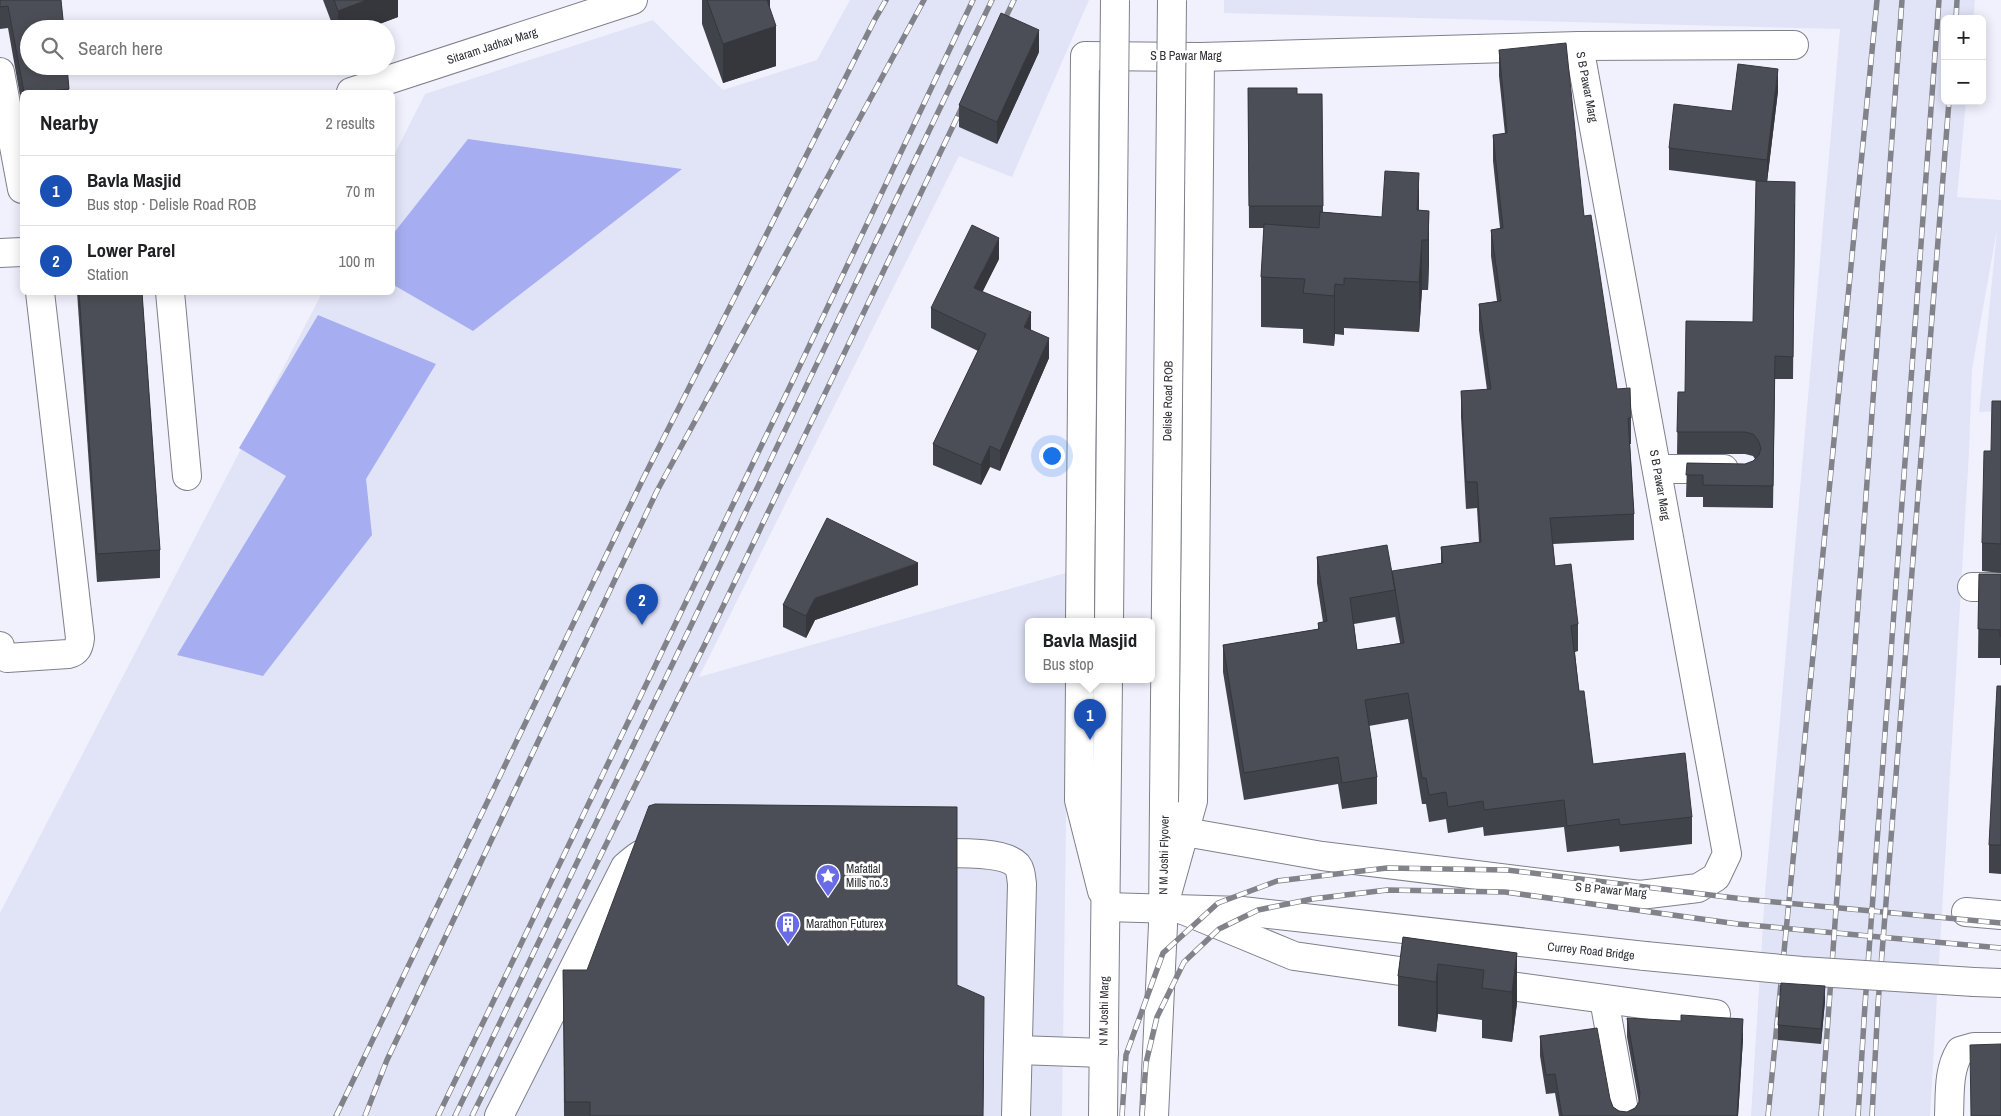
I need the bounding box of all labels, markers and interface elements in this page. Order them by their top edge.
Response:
map controls [1941,15,1986,105]
button: + [1941,15,1986,60]
search box [20,20,395,75]
street label: Sitaram Jadhav Marg [445,24,540,68]
icon: search [38,34,66,62]
text: Search here [78,35,163,61]
street label: S B Pawar Marg [1150,48,1222,64]
street label: S B Pawar Marg [1572,50,1602,124]
button: − [1941,60,1986,105]
text: Nearby [40,108,98,137]
text: 2 results [325,112,375,134]
text: Bavla Masjid [87,167,181,193]
text: 1 [52,180,60,202]
text: 70 m [346,180,375,202]
text: Bus stop · Delisle Road ROB [87,193,256,215]
text: Lower Parel [87,237,175,263]
text: 2 [52,250,60,272]
text: 100 m [339,250,375,272]
text: Station [87,263,129,285]
street label: Delisle Road ROB [1159,360,1177,441]
your location [1039,443,1065,469]
street label: S B Pawar Marg [1646,448,1674,522]
pin: 2 [626,584,658,625]
popup [1025,618,1155,683]
text: Bavla Masjid [1043,627,1137,653]
text: Bus stop [1043,653,1094,675]
pin: 1 [1074,699,1106,740]
street label: N M Joshi Flyover [1155,815,1173,895]
place label: Mafatlal Mills no.3 [846,861,888,891]
place icon: Mafatlal Mills no.3 [815,863,841,897]
street label: S B Pawar Marg [1575,879,1648,901]
building icon: Marathon Futurex [775,911,801,945]
place label: Marathon Futurex [806,916,884,932]
street label: Currey Road Bridge [1547,938,1635,964]
street label: N M Joshi Marg [1095,976,1113,1046]

